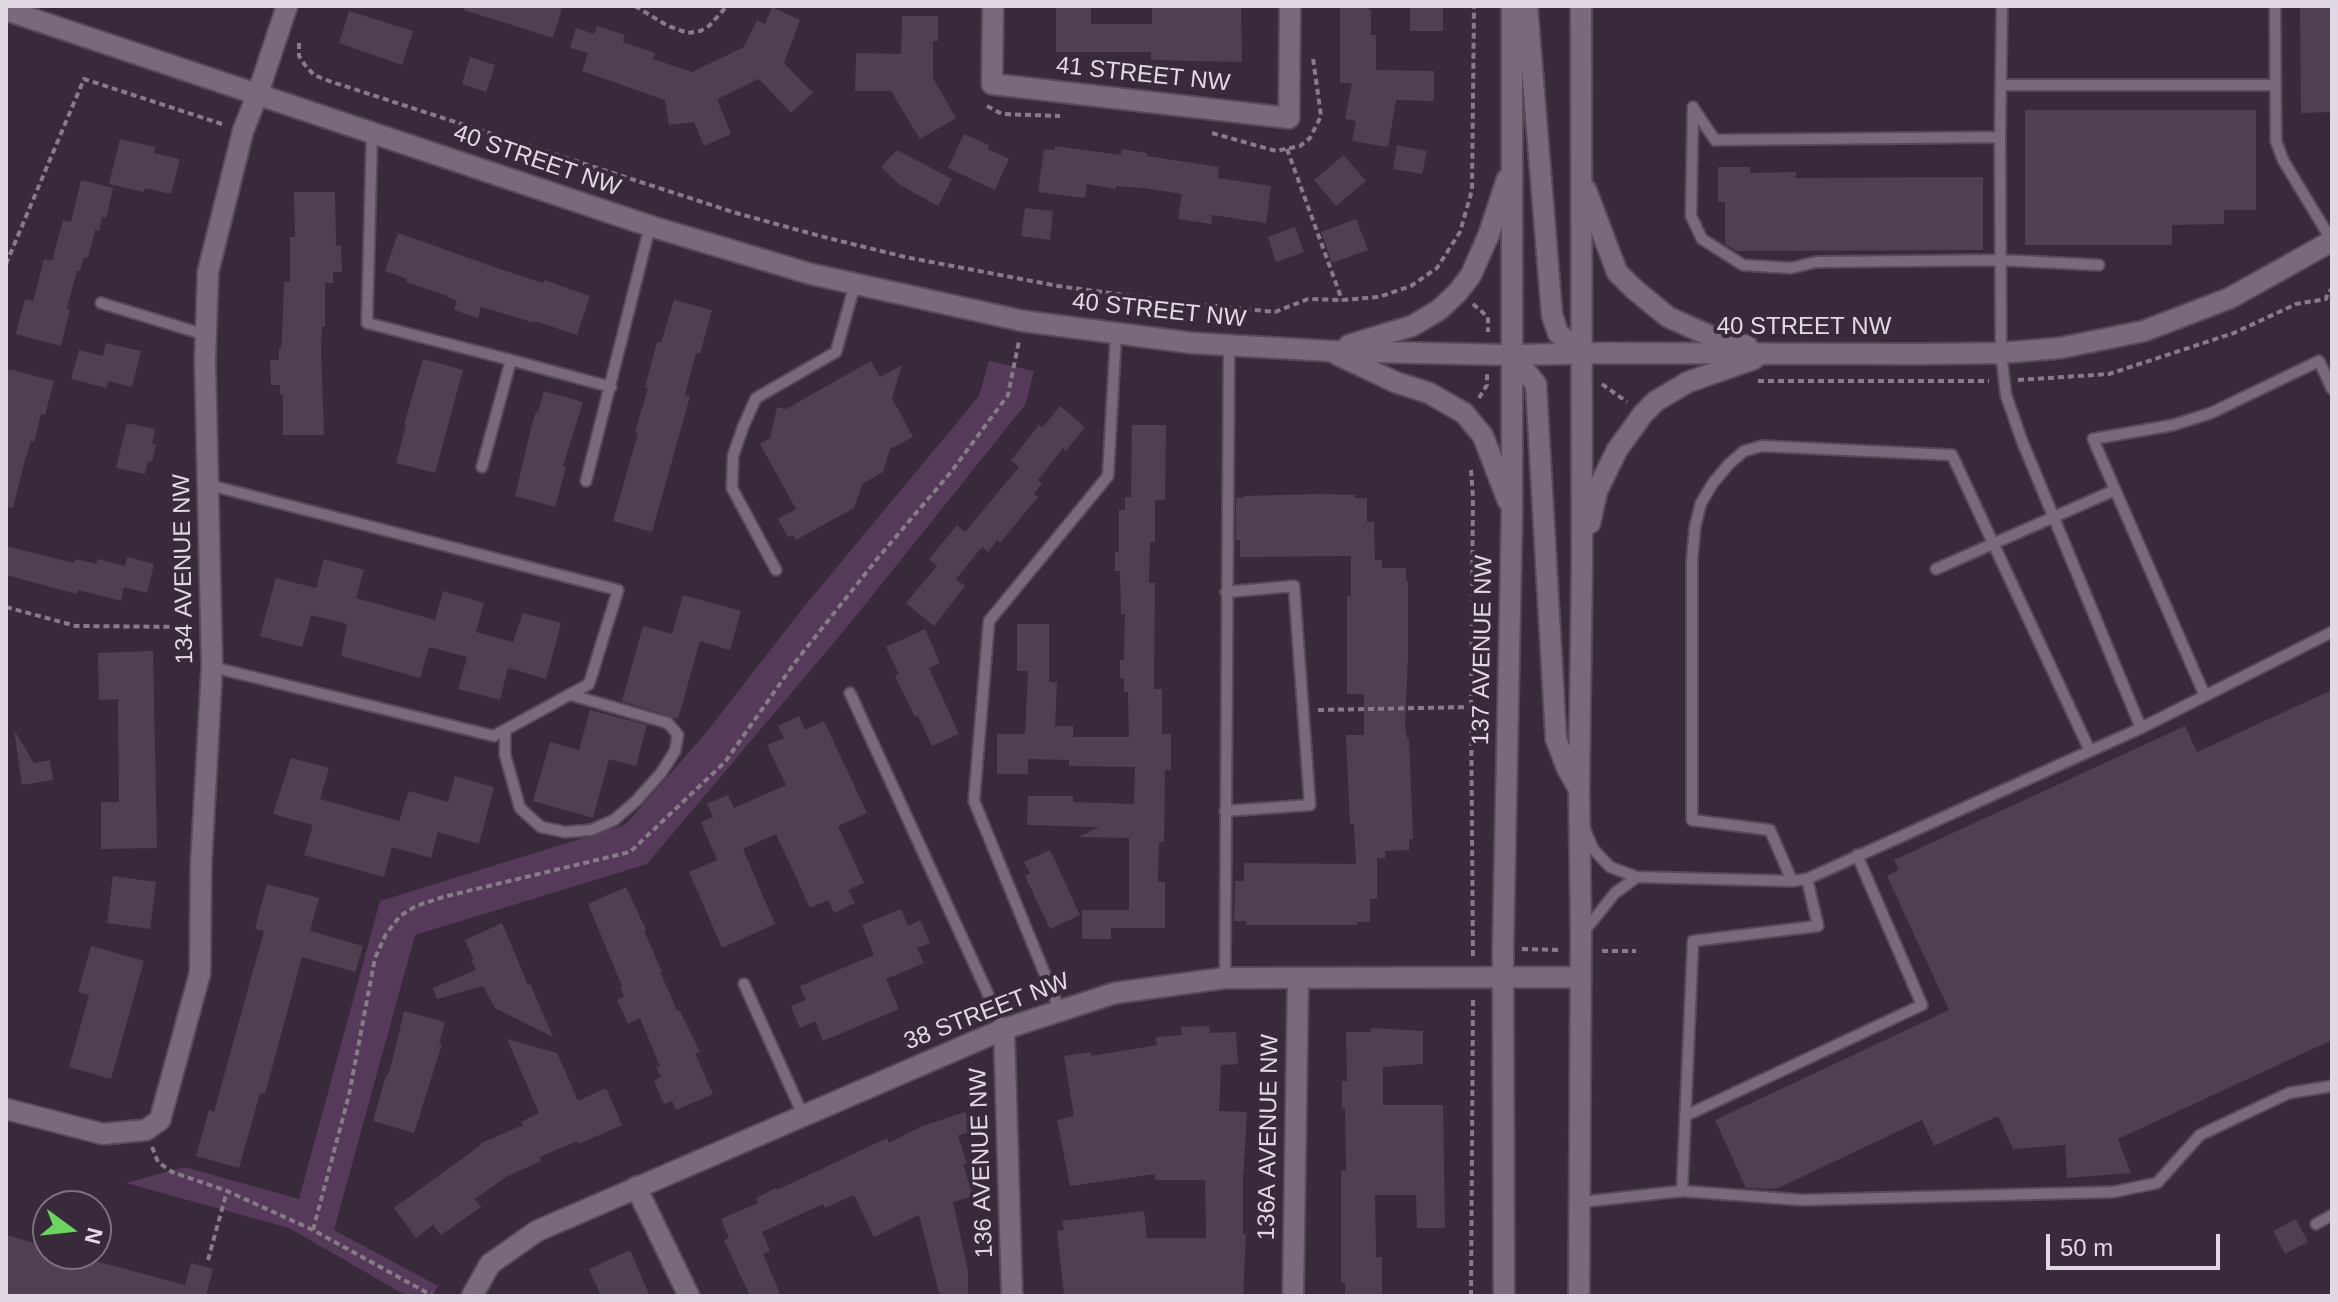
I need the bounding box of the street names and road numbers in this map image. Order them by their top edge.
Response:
street label: 41 STREET NW [1055,52,1231,98]
street label: 40 STREET NW [450,119,624,203]
street label: 40 STREET NW [1071,288,1247,334]
street label: 40 STREET NW [1717,313,1891,341]
street label: 134 AVENUE NW [168,474,200,664]
street label: 137 AVENUE NW [1467,555,1499,745]
street label: 38 STREET NW [900,967,1074,1057]
street label: 136A AVENUE NW [1253,1034,1285,1240]
street label: 136 AVENUE NW [964,1067,1000,1259]

